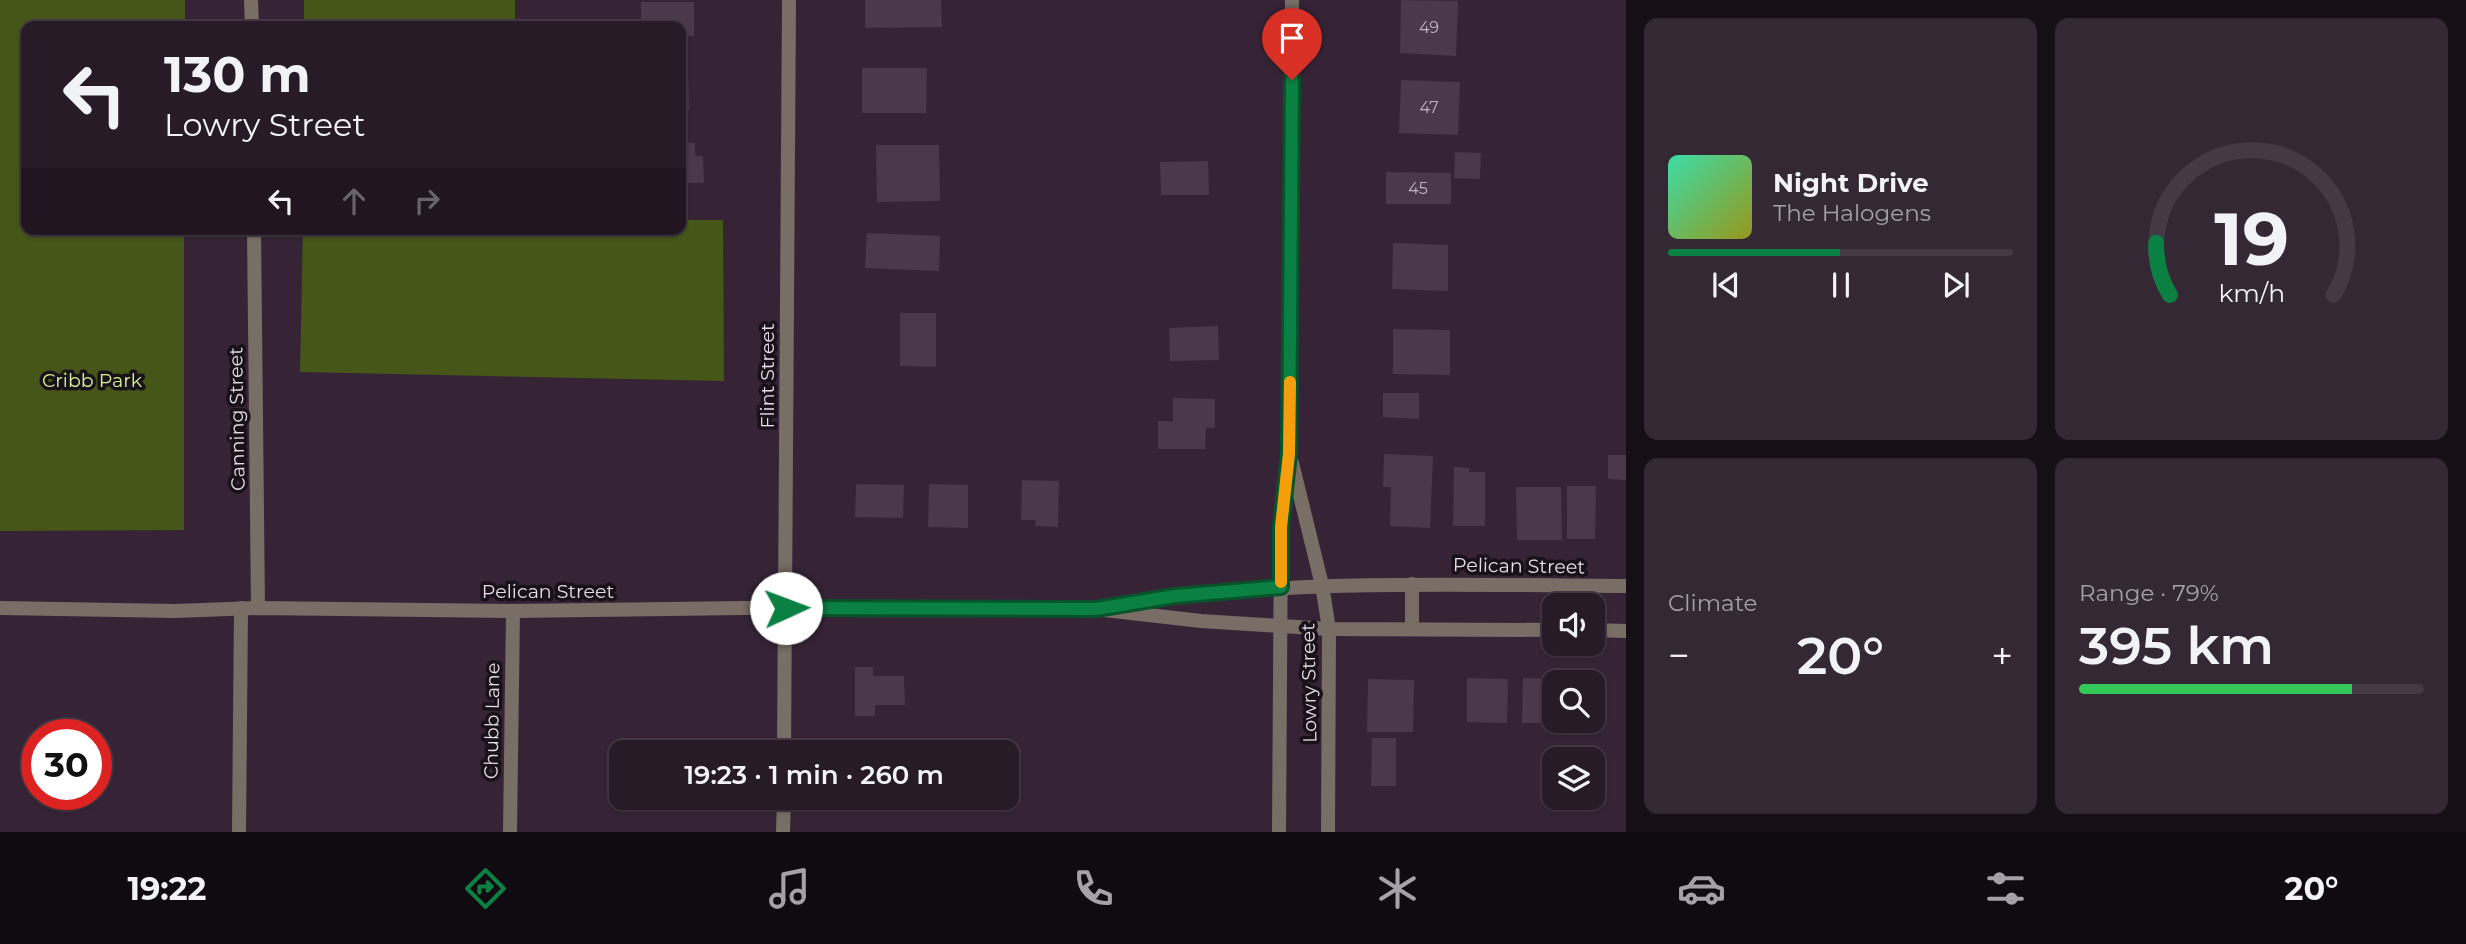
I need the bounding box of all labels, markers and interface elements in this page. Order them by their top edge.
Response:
pin [1262,8,1322,80]
house number: 49 [1419,18,1439,37]
icon: arrive [1273,19,1311,57]
text: 130 m [164,45,311,104]
icon: left [49,49,140,140]
house number: 47 [1419,98,1439,117]
text: Lowry Street [164,105,365,144]
text: Night Drive [1773,167,1929,199]
house number: 45 [1408,179,1428,198]
icon: left [262,182,300,220]
icon: ahead [335,182,373,220]
icon: right [408,182,446,220]
text: 19 [2214,196,2289,284]
text: The Halogens [1773,199,1931,227]
icon: previous [1707,266,1745,304]
icon: pause [1822,266,1860,304]
icon: next [1937,266,1975,304]
text: km/h [2218,278,2285,308]
street label: Flint Street [756,323,779,429]
street label: Canning Street [224,347,250,491]
park label: Cribb Park [42,369,143,392]
street label: Pelican Street [1453,553,1586,579]
position arrow [749,571,823,645]
text: Range · 79% [2079,579,2219,607]
street label: Pelican Street [482,580,614,603]
text: Climate [1668,589,1757,617]
map controls [1542,593,1605,810]
button: sound [1542,593,1605,656]
text: 395 km [2079,614,2274,677]
street label: Lowry Street [1296,623,1322,743]
text: 20° [1797,624,1884,687]
text: − [1668,632,1690,679]
text: + [1991,632,2013,679]
street label: Chubb Lane [479,663,505,779]
button: search [1542,670,1605,733]
speed limit sign: 30 [21,719,112,810]
button: layers [1542,747,1605,810]
text: 19:23 · 1 min · 260 m [684,759,944,791]
icon: directions [461,864,510,913]
icon: music [765,864,814,913]
icon: phone [1069,864,1118,913]
icon: climate [1373,864,1422,913]
icon: car [1677,864,1726,913]
icon: filters [1981,864,2030,913]
text: 19:22 [127,869,207,908]
text: 20° [2285,869,2339,908]

